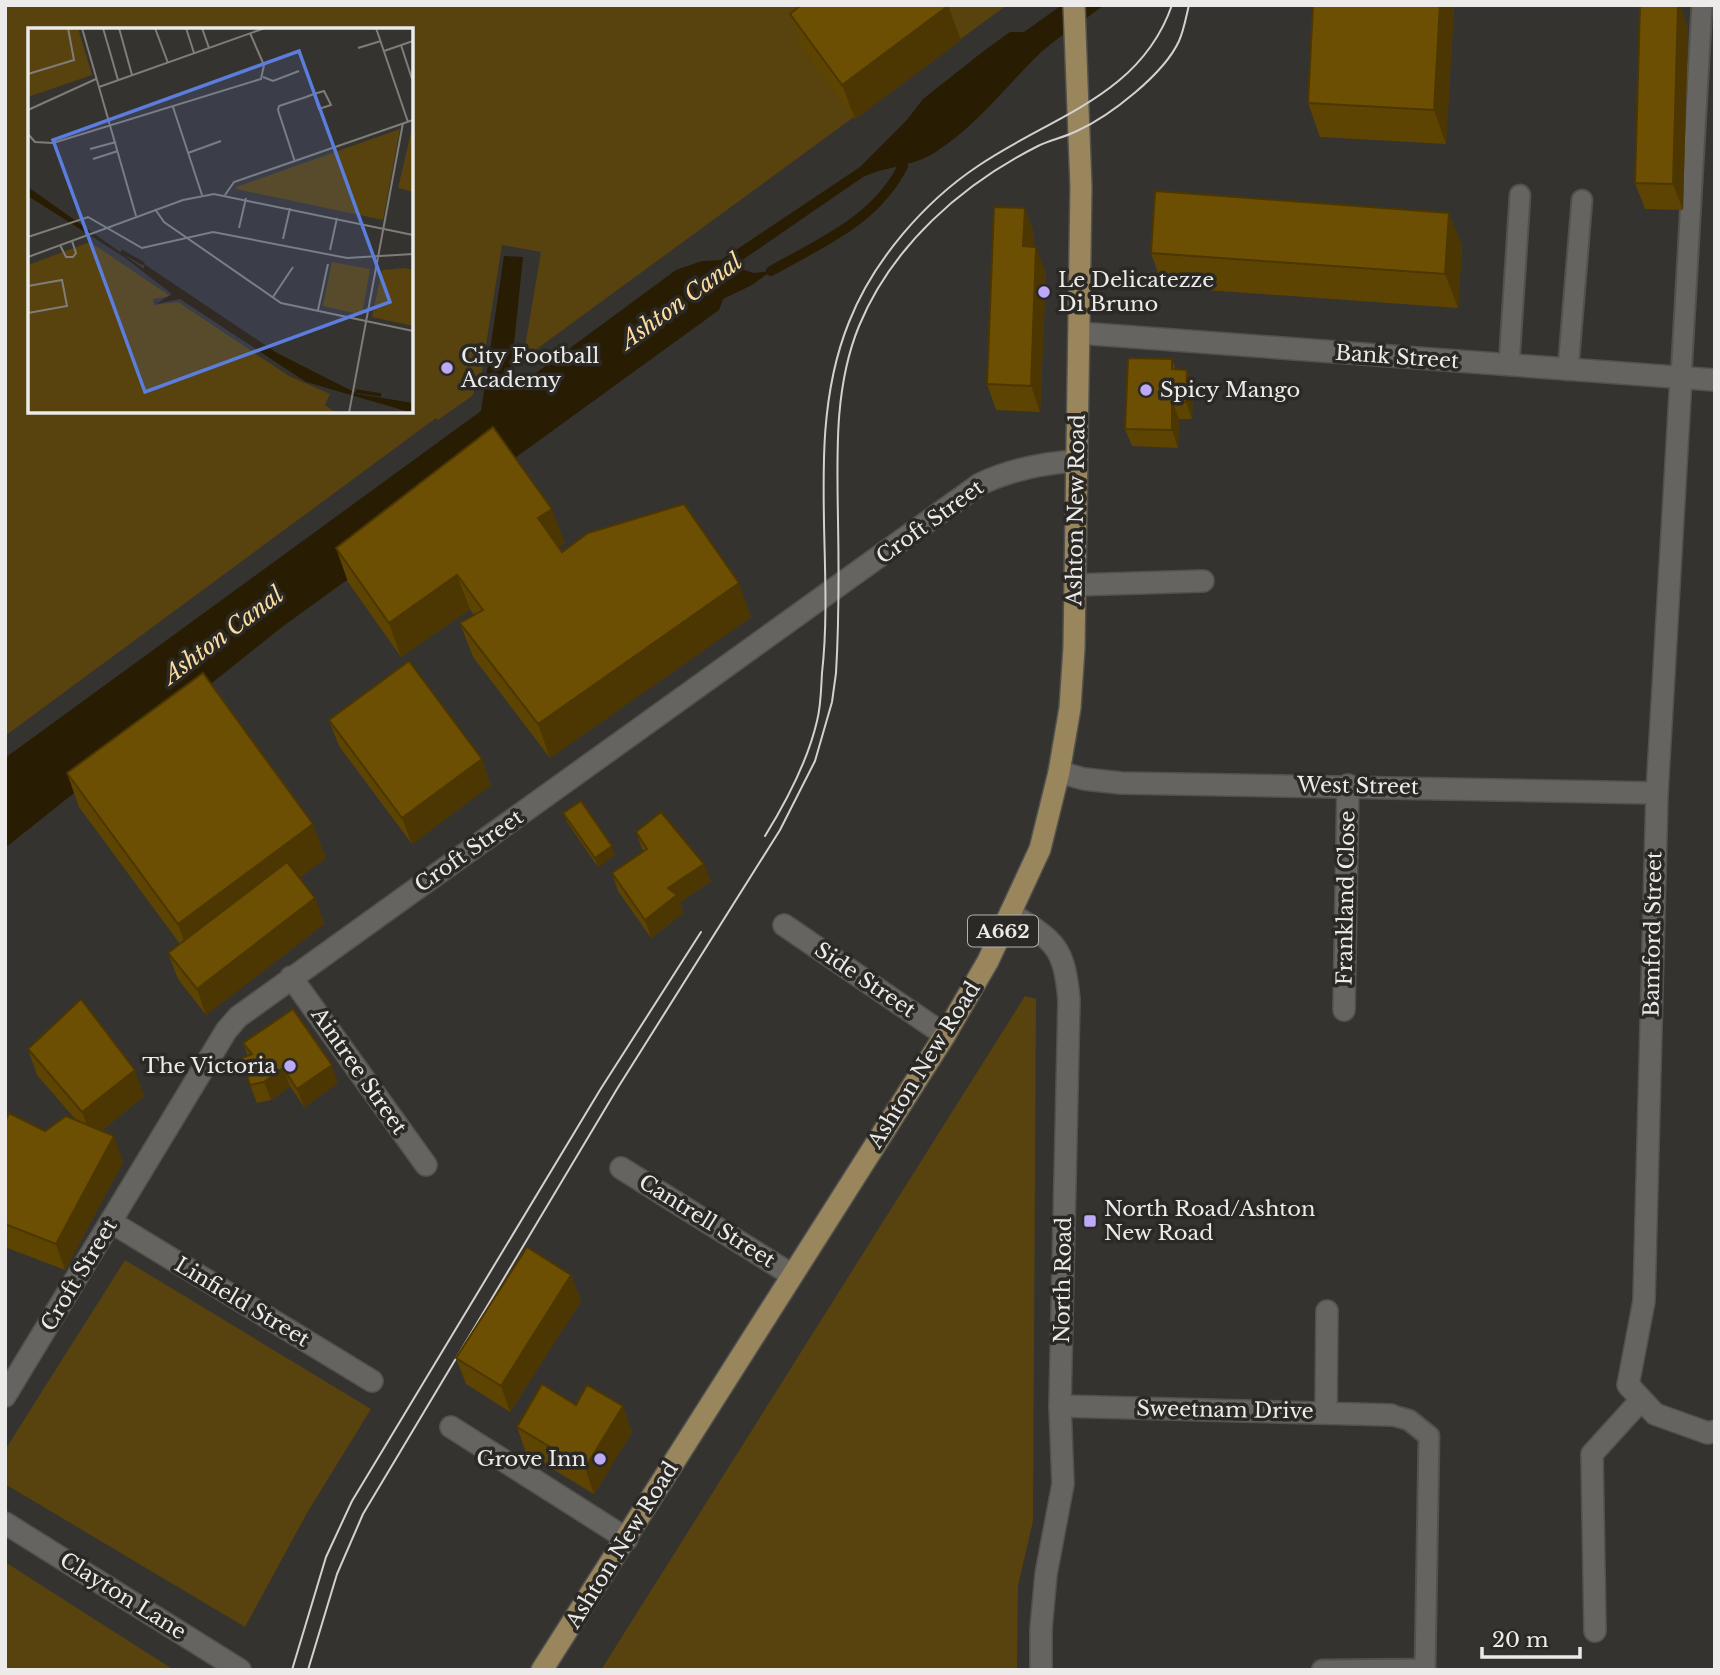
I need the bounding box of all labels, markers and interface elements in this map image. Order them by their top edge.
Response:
inset map [28,28,413,413]
water label: Ashton Canal [612,247,748,356]
place label: Le Delicatezze Di Bruno [1058,267,1214,317]
marker: Le Delicatezze Di Bruno [1036,284,1052,300]
street label: Bank Street [1334,340,1460,374]
place label: City Football Academy [460,343,600,393]
marker: City Football Academy [439,360,455,376]
place label: Spicy Mango [1160,377,1300,403]
marker: Spicy Mango [1138,382,1154,398]
street label: Ashton New Road [1061,414,1091,607]
street label: Croft Street [871,474,989,570]
water label: Ashton Canal [155,580,289,691]
street label: West Street [1296,772,1419,800]
street label: Croft Street [410,804,528,898]
street label: Frankland Close [1331,810,1361,986]
street label: Bamford Street [1639,851,1667,1017]
road number: A662 [968,916,1038,946]
street label: Side Street [810,937,920,1023]
street label: Ashton New Road [862,977,986,1154]
street label: Aintree Street [305,1002,412,1139]
place label: The Victoria [142,1053,276,1079]
marker: The Victoria [282,1058,298,1074]
street label: Cantrell Street [634,1169,780,1273]
place label: North Road/Ashton New Road [1104,1196,1316,1246]
marker: North Road/Ashton New Road [1082,1213,1098,1229]
street label: Croft Street [35,1214,123,1336]
street label: North Road [1049,1217,1077,1343]
street label: Linfield Street [170,1252,314,1353]
street label: Sweetnam Drive [1136,1395,1314,1425]
place label: Grove Inn [477,1446,586,1472]
marker: Grove Inn [592,1451,608,1467]
street label: Ashton New Road [560,1457,684,1634]
street label: Clayton Lane [55,1547,191,1645]
scale bar [1482,1616,1580,1660]
text: 20 m [1492,1627,1549,1653]

